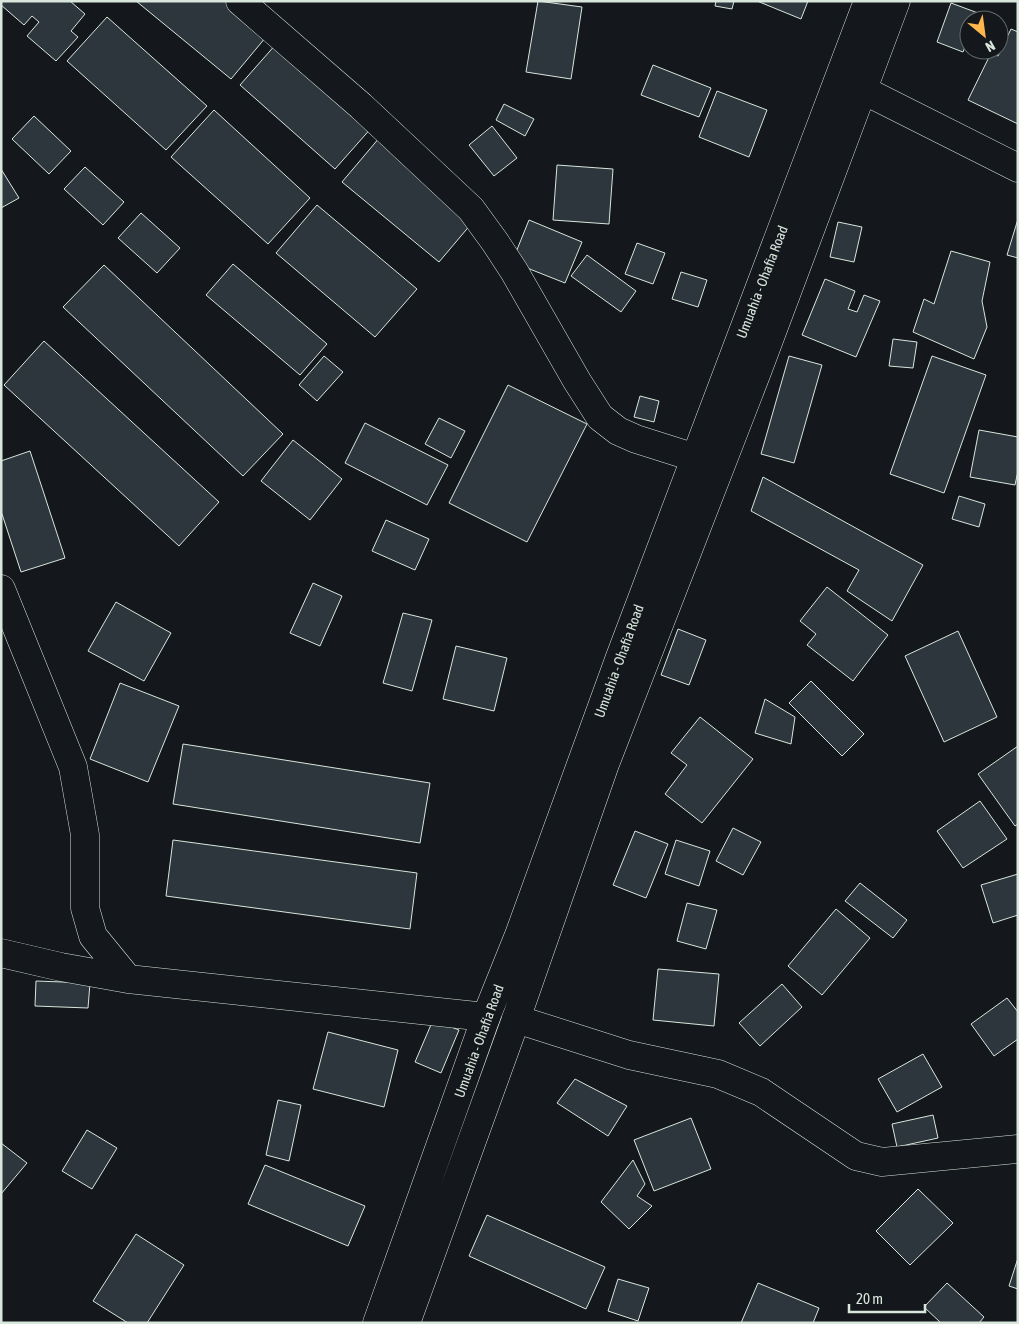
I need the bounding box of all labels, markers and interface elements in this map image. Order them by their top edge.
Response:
north arrow [959,10,1009,60]
text: N [983,37,998,55]
street label: Umuahia - Ohafia Road [733,223,791,341]
street label: Umuahia - Ohafia Road [591,602,647,720]
street label: Umuahia - Ohafia Road [451,982,507,1100]
scale bar [849,1282,925,1314]
text: 20 m [856,1290,883,1307]

